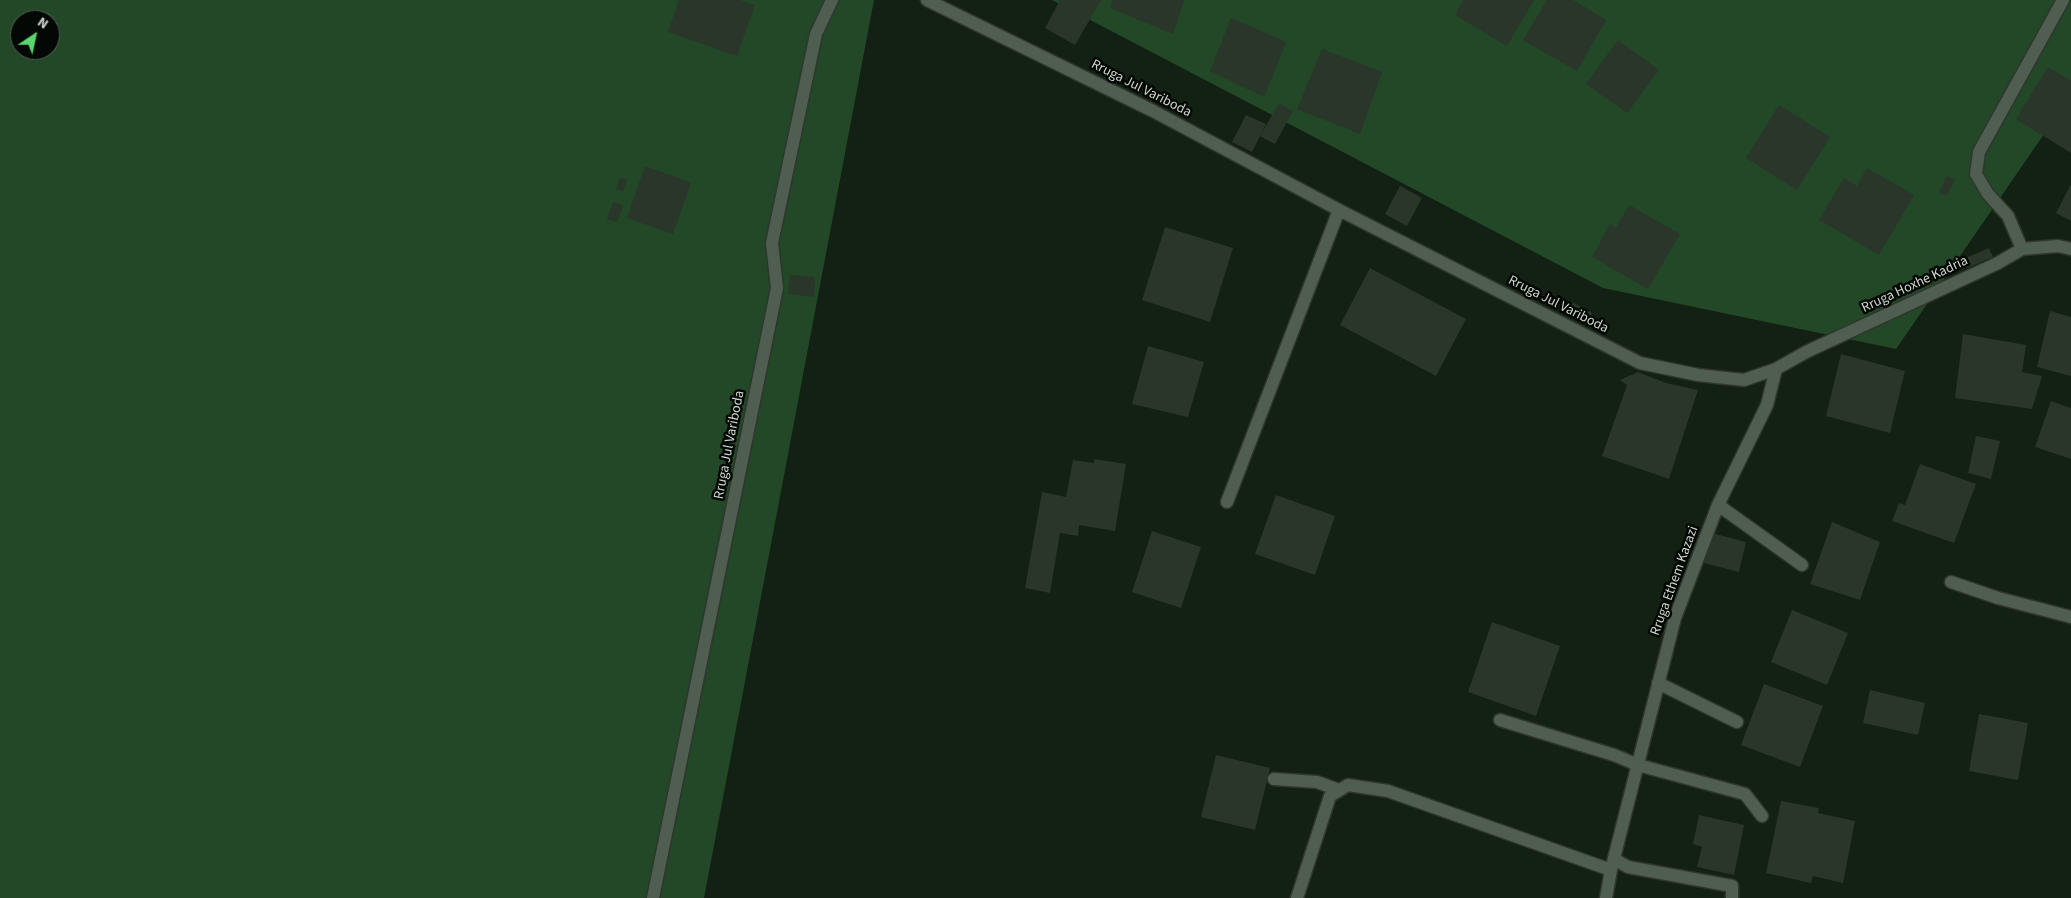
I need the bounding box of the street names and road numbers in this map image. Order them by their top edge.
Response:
street label: Rruga Jul Variboda [1088,56,1194,122]
street label: Rruga Hoxhe Kadria [1859,253,1971,317]
street label: Rruga Jul Variboda [1505,272,1611,338]
street label: Rruga Jul Variboda [711,389,749,501]
street label: Rruga Ethem Kazazi [1647,524,1703,638]

